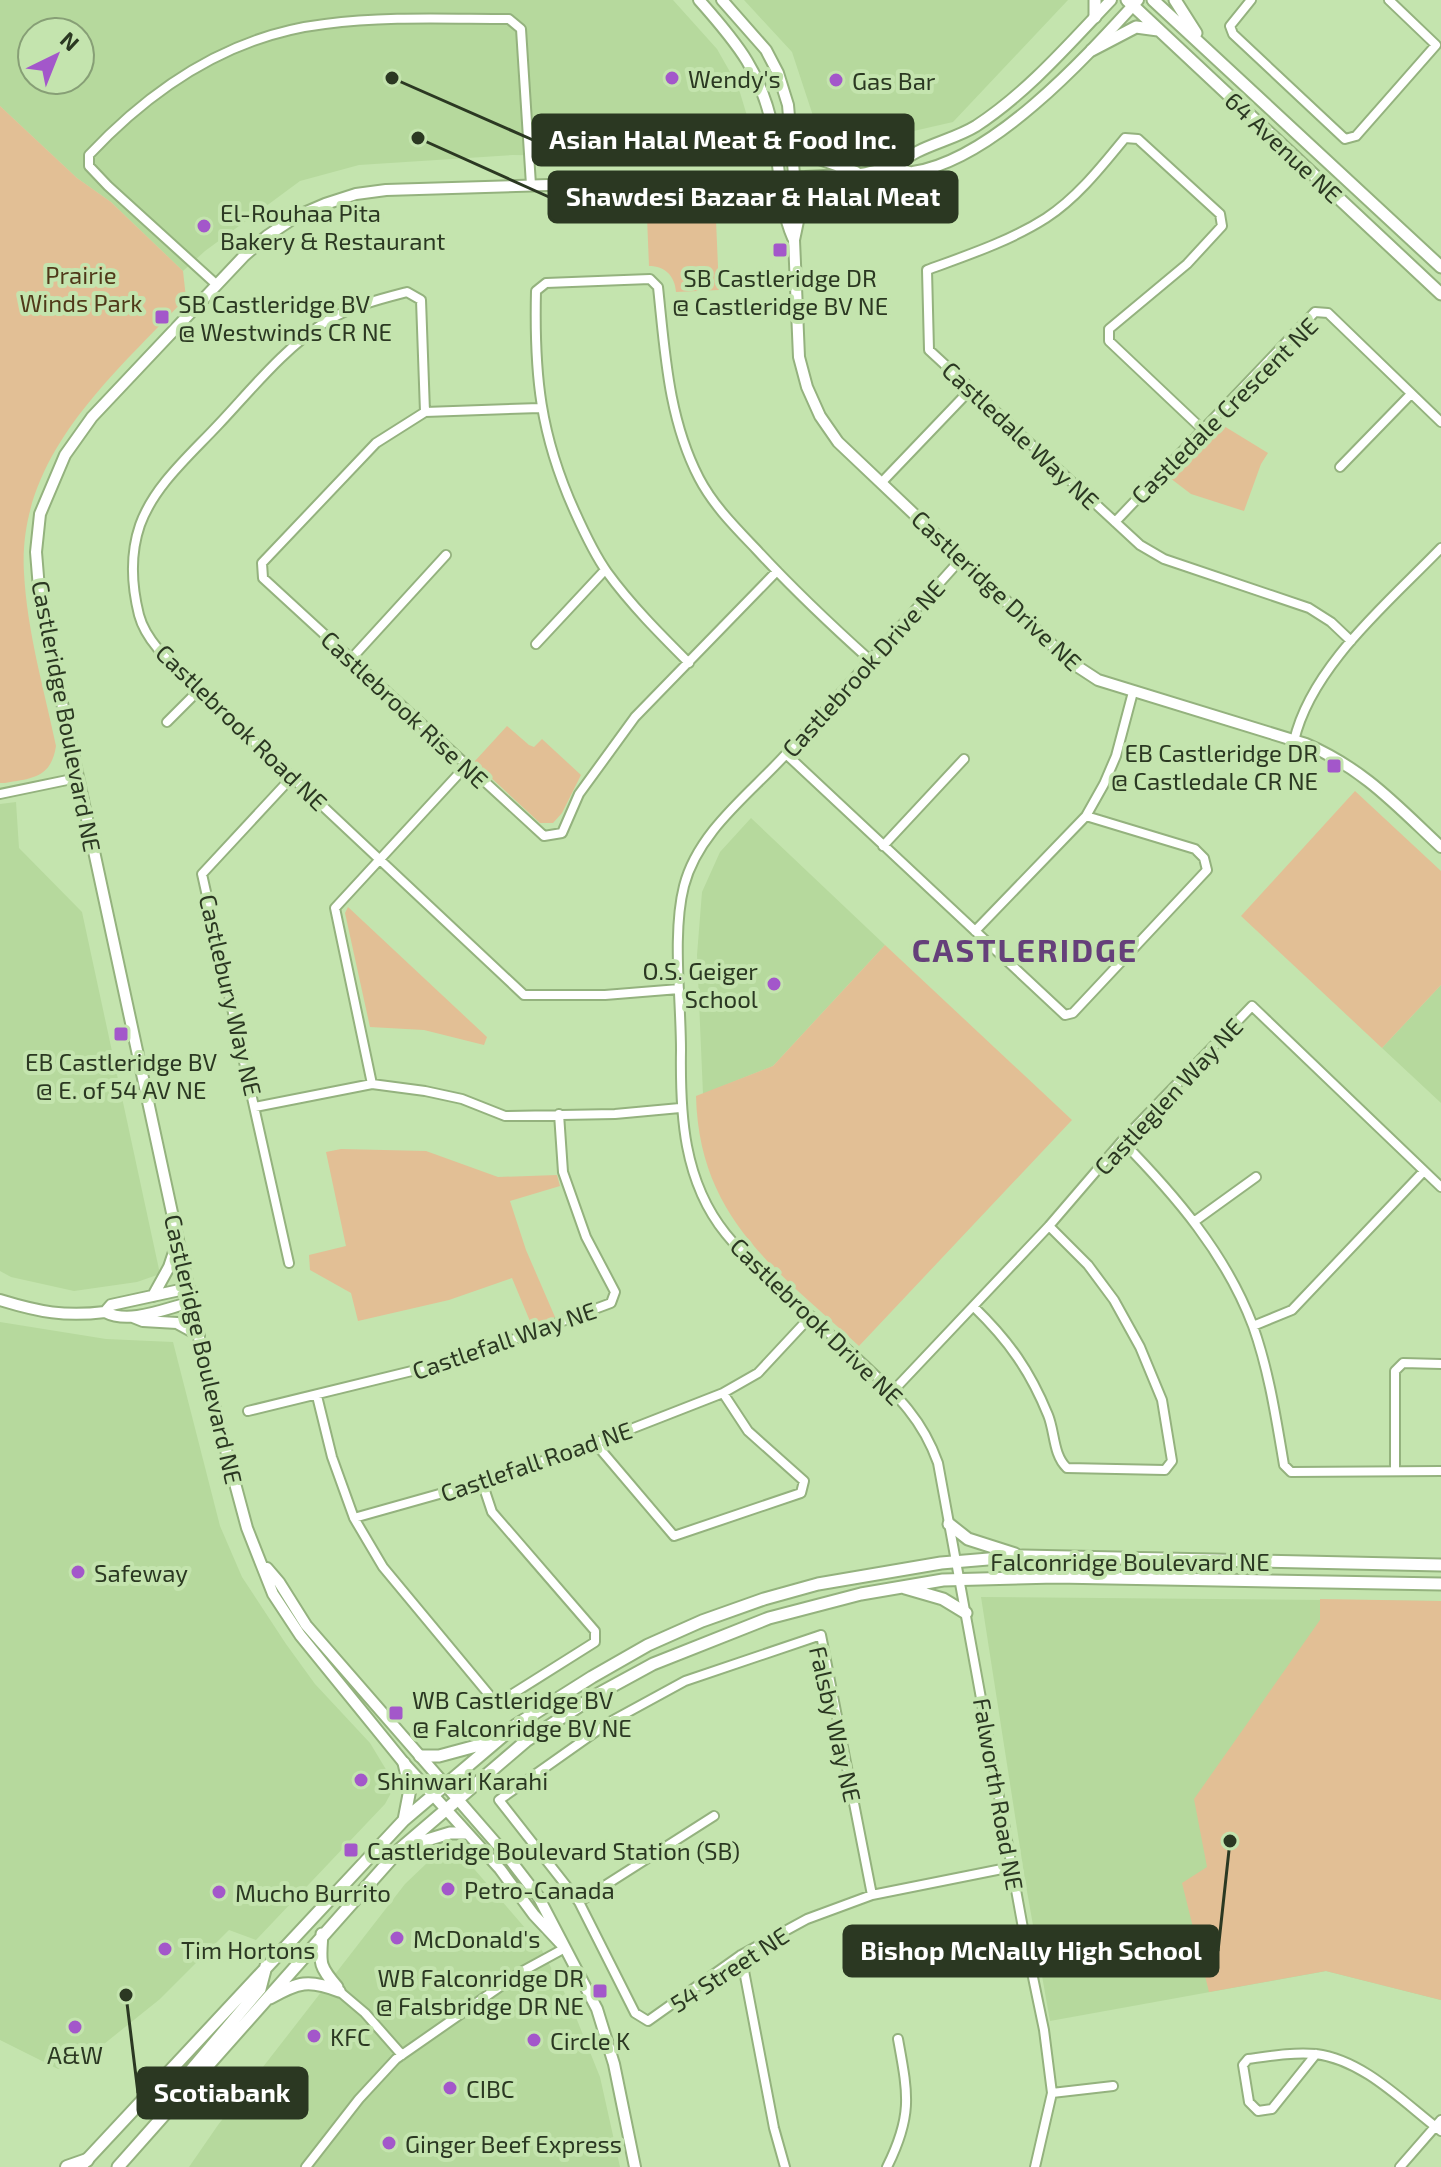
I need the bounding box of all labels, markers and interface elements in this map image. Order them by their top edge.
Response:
north arrow [16,16,96,96]
text: N [56,26,85,56]
place label: Wendy's [688,64,781,93]
place label: Gas Bar [852,66,936,95]
marker: Wendy's [663,69,681,87]
marker: Gas Bar [827,71,845,89]
street label: 64 Avenue NE [1219,85,1349,209]
callout: Asian Halal Meat & Food Inc. [533,115,913,165]
text: Asian Halal Meat & Food Inc. [549,123,897,154]
callout: Shawdesi Bazaar & Halal Meat [549,172,957,222]
text: Shawdesi Bazaar & Halal Meat [566,180,941,211]
place label: El-Rouhaa Pita Bakery & Restaurant [220,198,446,255]
marker: El-Rouhaa Pita Bakery & Restaurant [195,217,213,235]
marker: SB Castleridge DR @ Castleridge BV NE [771,241,789,259]
park label: Prairie Winds Park [19,260,143,317]
place label: SB Castleridge DR @ Castleridge BV NE [672,263,888,320]
place label: SB Castleridge BV @ Westwinds CR NE [178,289,392,346]
marker: SB Castleridge BV @ Westwinds CR NE [153,308,171,326]
street label: Castledale Crescent NE [1125,311,1323,509]
street label: Castledale Way NE [937,355,1105,515]
street label: Castleridge Drive NE [906,504,1088,676]
street label: Castlebrook Drive NE [776,573,950,763]
street label: Castleridge Boulevard NE [26,578,108,854]
street label: Castlebrook Rise NE [316,624,494,794]
street label: Castlebrook Road NE [150,638,334,816]
place label: EB Castleridge DR @ Castledale CR NE [1111,738,1318,795]
marker: EB Castleridge DR @ Castledale CR NE [1325,757,1343,775]
street label: Castlebury Way NE [194,891,268,1099]
district label: CASTLERIDGE [912,930,1138,968]
place label: O.S. Geiger School [643,956,758,1013]
marker: O.S. Geiger School [765,975,783,993]
street label: Castleglen Way NE [1088,1011,1248,1181]
marker: EB Castleridge BV @ E. of 54 AV NE [112,1025,130,1043]
place label: EB Castleridge BV @ E. of 54 AV NE [25,1047,217,1104]
street label: Castleridge Boulevard NE [159,1211,249,1487]
street label: Castlebrook Drive NE [725,1231,909,1411]
street label: Castlefall Way NE [408,1295,600,1385]
street label: Castlefall Road NE [436,1415,636,1507]
street label: Falconridge Boulevard NE [990,1547,1270,1576]
place label: Safeway [94,1558,188,1587]
marker: Safeway [69,1563,87,1581]
street label: Falsby Way NE [804,1643,868,1805]
place label: WB Castleridge BV @ Falconridge BV NE [412,1685,632,1742]
street label: Falworth Road NE [968,1696,1030,1892]
marker: WB Castleridge BV @ Falconridge BV NE [387,1704,405,1722]
place label: Shinwari Karahi [377,1766,548,1795]
marker: Shinwari Karahi [352,1771,370,1789]
place label: Castleridge Boulevard Station (SB) [367,1836,740,1865]
marker: Castleridge Boulevard Station (SB) [342,1841,360,1859]
place label: Petro-Canada [464,1875,615,1904]
place label: Mucho Burrito [235,1878,391,1907]
marker: Petro-Canada [439,1880,457,1898]
marker: Mucho Burrito [210,1883,228,1901]
street label: 54 Street NE [664,1920,794,2018]
place label: McDonald's [413,1924,541,1953]
callout: Bishop McNally High School [844,1926,1218,1976]
marker: McDonald's [388,1929,406,1947]
text: Bishop McNally High School [860,1934,1202,1966]
place label: Tim Hortons [181,1935,315,1964]
marker: Tim Hortons [156,1940,174,1958]
place label: WB Falconridge DR @ Falsbridge DR NE [376,1963,584,2020]
marker: WB Falconridge DR @ Falsbridge DR NE [591,1982,609,2000]
marker: A&W [66,2018,84,2036]
place label: KFC [330,2022,371,2051]
place label: Circle K [550,2026,630,2055]
marker: KFC [305,2027,323,2045]
marker: Circle K [525,2031,543,2049]
place label: A&W [47,2040,103,2069]
callout: Scotiabank [138,2068,307,2118]
place label: CIBC [466,2074,515,2103]
text: Scotiabank [154,2076,291,2107]
marker: CIBC [441,2079,459,2097]
place label: Ginger Beef Express [405,2129,622,2158]
marker: Ginger Beef Express [380,2134,398,2152]

